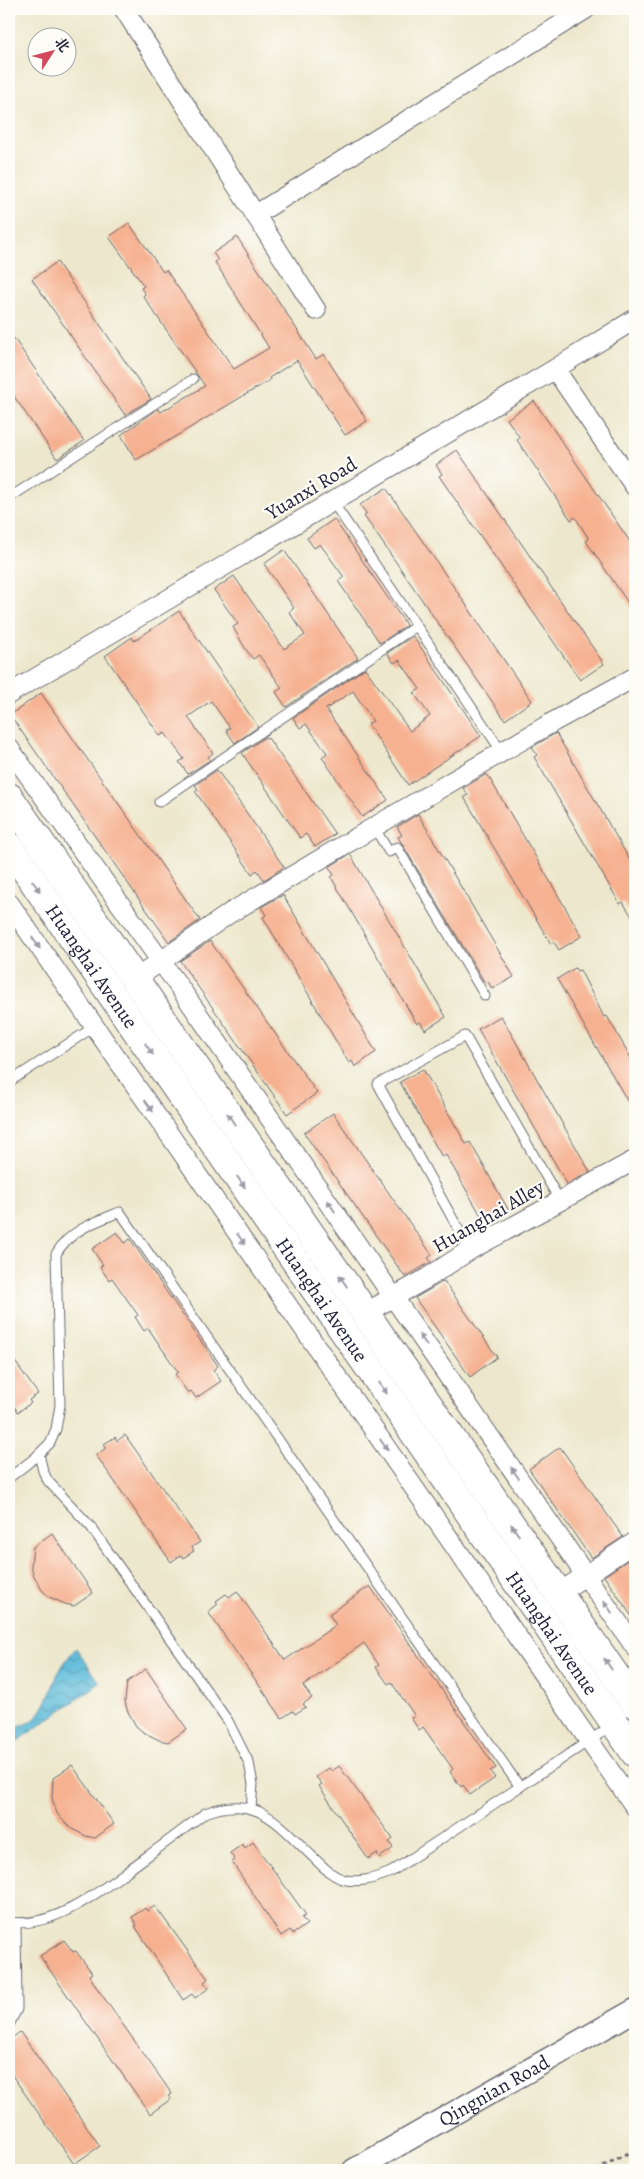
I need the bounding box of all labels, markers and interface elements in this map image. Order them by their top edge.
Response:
north arrow [28,28,78,78]
text: 北 [50,33,74,56]
street label: Yuanxi Road [260,450,362,527]
one-way arrow [31,879,41,893]
street label: Huanghai Avenue [39,899,144,1034]
one-way arrow [31,936,41,950]
one-way arrow [144,1042,154,1055]
one-way arrow [144,1099,154,1113]
one-way arrow [226,1112,236,1126]
street label: Huanghai Alley [427,1173,550,1259]
one-way arrow [236,1175,246,1189]
one-way arrow [326,1199,336,1213]
one-way arrow [236,1232,246,1246]
street label: Huanghai Avenue [269,1232,374,1367]
one-way arrow [338,1274,348,1288]
one-way arrow [418,1333,428,1346]
one-way arrow [378,1381,388,1395]
one-way arrow [379,1438,389,1451]
one-way arrow [510,1467,520,1480]
one-way arrow [510,1523,520,1537]
street label: Huanghai Avenue [499,1566,604,1701]
one-way arrow [603,1600,613,1614]
one-way arrow [603,1657,613,1670]
street label: Qingnian Road [434,2048,555,2133]

